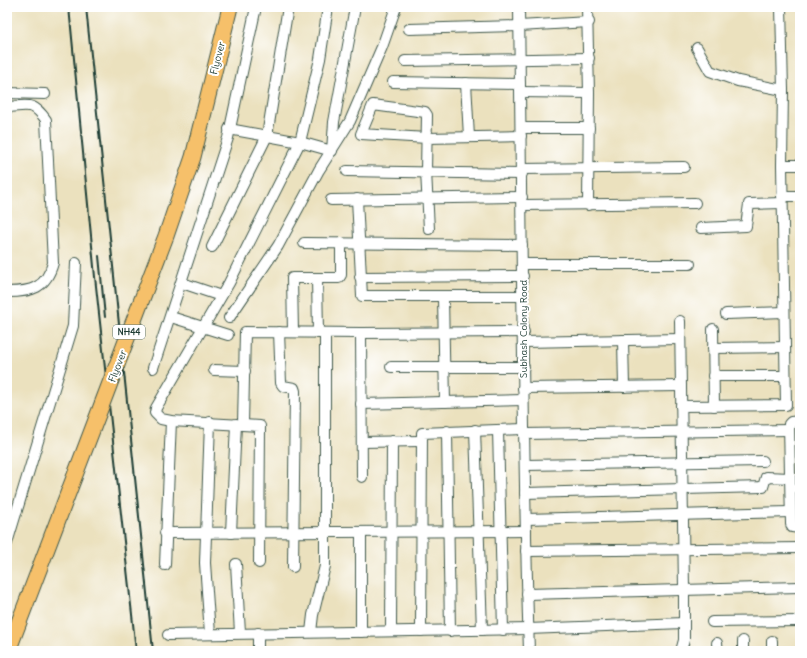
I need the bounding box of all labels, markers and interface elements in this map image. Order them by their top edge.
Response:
street label: Flyover [207,40,228,76]
street label: Subhash Colony Road [517,280,530,378]
road number: NH44 [113,325,145,339]
street label: Flyover [105,348,130,384]

